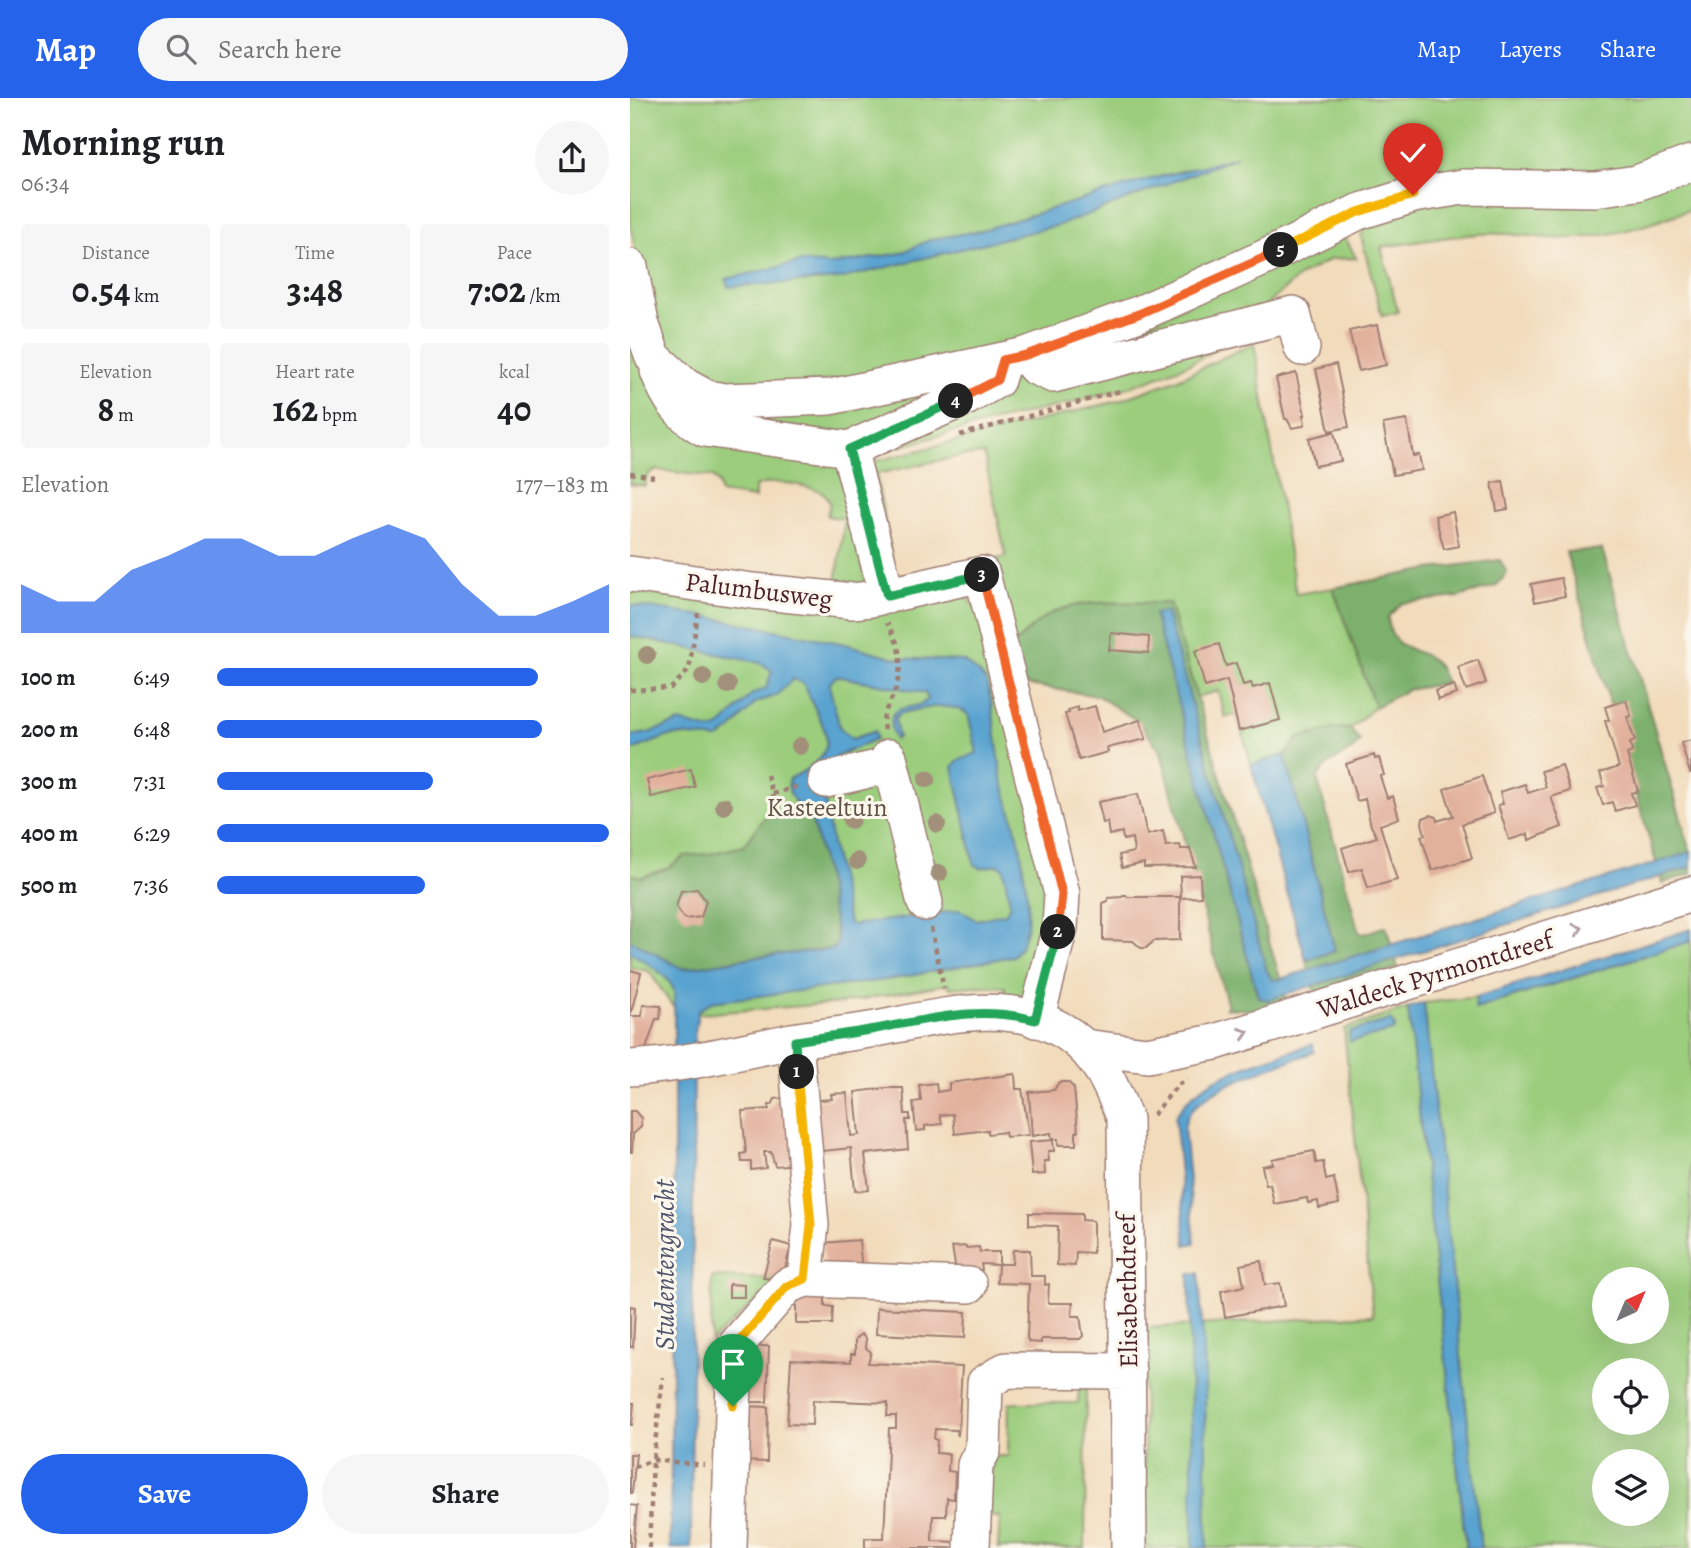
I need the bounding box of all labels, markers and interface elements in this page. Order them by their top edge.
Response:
search box [138,18,628,81]
text: Map [35,27,96,72]
icon: search [162,30,200,68]
text: Search here [218,32,342,67]
text: Map [1417,33,1461,65]
text: Layers [1499,33,1562,65]
text: Share [1600,33,1656,65]
text: Morning run [21,116,225,168]
button: share [535,121,609,195]
pin [1383,123,1443,195]
icon: check [1394,134,1432,172]
text: 06:34 [21,168,69,199]
pin: 5 [1264,232,1298,268]
text: 5 [1276,236,1285,262]
text: Distance [82,240,150,266]
text: Time [295,240,335,266]
text: Pace [497,240,532,266]
text: 0.54 [72,266,130,314]
text: 3:48 [287,266,343,314]
text: 7:02 [468,266,526,314]
text: km [130,283,159,309]
text: /km [526,283,561,309]
text: Elevation [79,359,152,385]
text: Heart rate [275,359,355,385]
text: kcal [499,359,530,385]
pin: 4 [938,384,974,418]
text: 8 [97,385,114,433]
text: 162 [272,385,318,433]
text: 40 [497,385,531,433]
text: 4 [951,387,960,413]
text: m [114,402,134,428]
text: bpm [318,402,358,428]
text: Elevation [21,469,109,500]
text: 177–183 m [516,469,609,500]
pin: 3 [964,558,1000,592]
text: 3 [977,561,986,587]
street label: Palumbusweg [683,564,835,617]
text: 100 m [21,662,76,693]
text: 6:49 [133,662,170,693]
text: 200 m [21,714,79,745]
text: 6:48 [133,714,171,745]
text: 300 m [21,766,77,797]
text: 7:31 [133,766,166,797]
park label: Kasteeltuin [766,790,888,825]
text: 400 m [21,818,78,849]
text: 6:29 [133,818,171,849]
text: 500 m [21,870,77,901]
text: 7:36 [133,870,168,901]
pin: 2 [1040,914,1076,950]
text: 2 [1053,918,1062,944]
street label: Waldeck Pyrmontdreef [1312,921,1560,1027]
one-way arrow [1572,923,1584,938]
one-way arrow [1238,1027,1250,1042]
pin: 1 [780,1054,814,1090]
text: 1 [793,1058,800,1084]
water label: Studentengracht [646,1179,684,1350]
street label: Elisabethdreef [1109,1210,1146,1369]
north arrow [1592,1267,1670,1344]
map controls [1592,1267,1669,1526]
pin [703,1334,763,1406]
icon: arrive [714,1345,752,1383]
button: locate [1592,1358,1669,1435]
button: layers [1592,1449,1669,1526]
button: Save [21,1454,308,1534]
button: Share [322,1454,609,1534]

